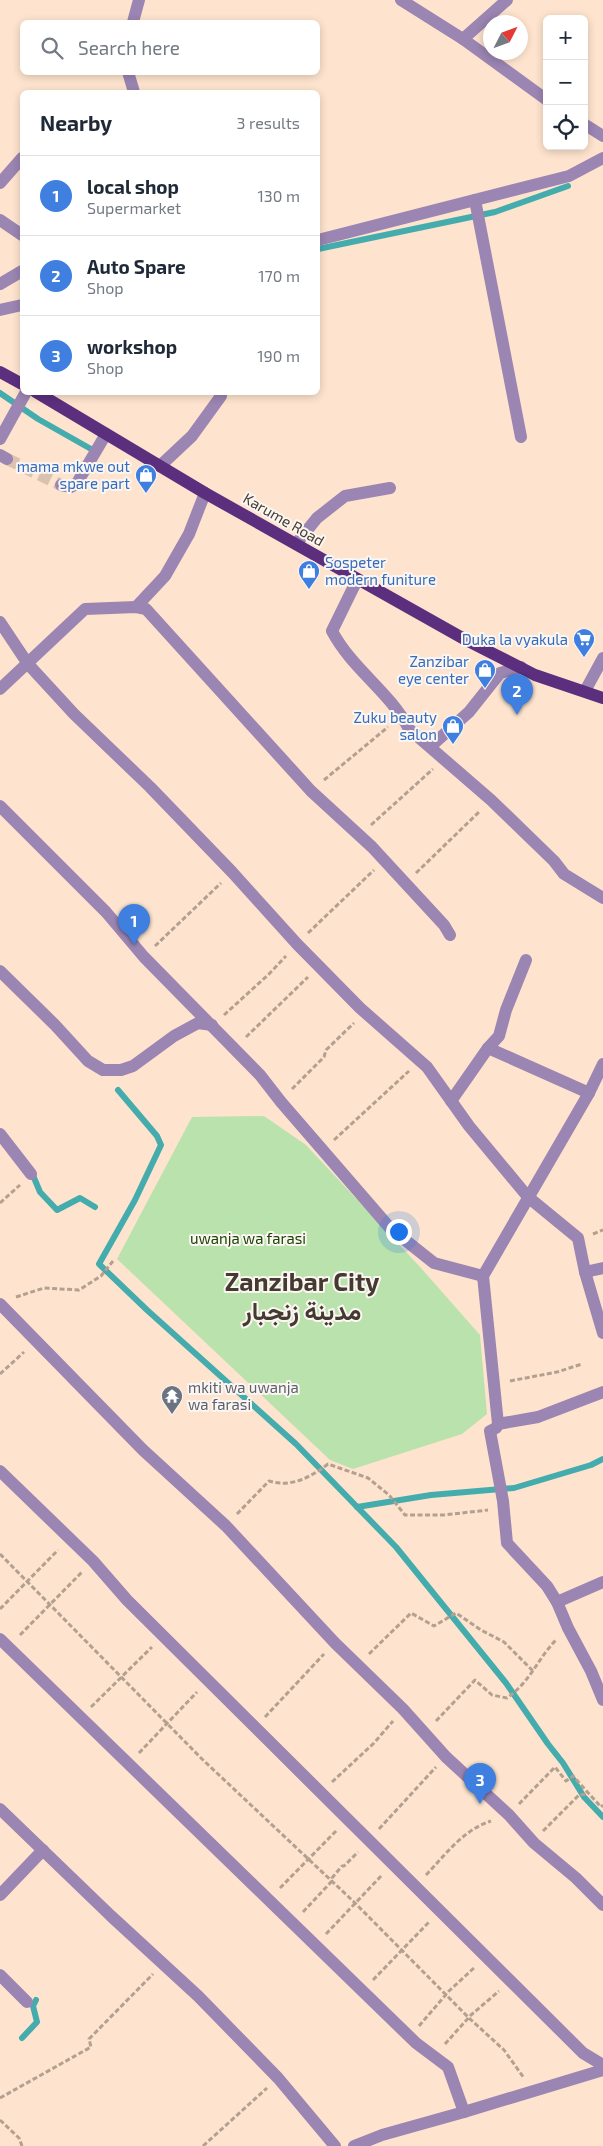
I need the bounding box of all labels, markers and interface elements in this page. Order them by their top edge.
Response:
north arrow [483,15,528,60]
map controls [543,15,588,150]
button: + [543,15,588,60]
search box [20,20,320,75]
icon: search [38,34,66,62]
text: Search here [78,36,180,59]
button: − [543,60,588,105]
button: locate [543,105,588,150]
text: Nearby [40,110,112,135]
text: 3 results [237,113,300,132]
text: local shop [87,175,179,198]
text: 1 [53,186,59,205]
text: 130 m [258,186,300,205]
text: Supermarket [87,198,181,217]
text: Auto Spare [87,255,186,278]
text: 2 [51,266,61,285]
text: 170 m [258,266,300,285]
text: Shop [87,278,124,297]
text: workshop [87,335,177,358]
text: 3 [51,346,61,365]
text: 190 m [257,346,300,365]
text: Shop [87,358,124,377]
place label: mama mkwe out spare part [17,457,130,492]
shop icon: mama mkwe out spare part [134,463,158,494]
street label: Karume Road [240,489,328,549]
place label: Sospeter modern funiture [325,553,436,588]
shop icon: Sospeter modern funiture [297,559,321,590]
supermarket icon: Duka la vyakula [572,627,596,658]
place label: Duka la vyakula [462,630,568,648]
place label: Zanzibar eye center [398,652,469,687]
shop icon: Zanzibar eye center [473,658,497,689]
pin: 2 [501,674,533,715]
place label: Zuku beauty salon [353,708,437,743]
shop icon: Zuku beauty salon [441,714,465,745]
pin: 1 [118,904,150,945]
your location [386,1219,412,1245]
park label: uwanja wa farasi [190,1229,306,1248]
district label: Zanzibar City مدينة زنجبار [225,1266,379,1327]
place label: mkiti wa uwanja wa farasi [188,1378,299,1413]
temple icon: mkiti wa uwanja wa farasi [160,1384,184,1415]
pin: 3 [464,1763,496,1804]

